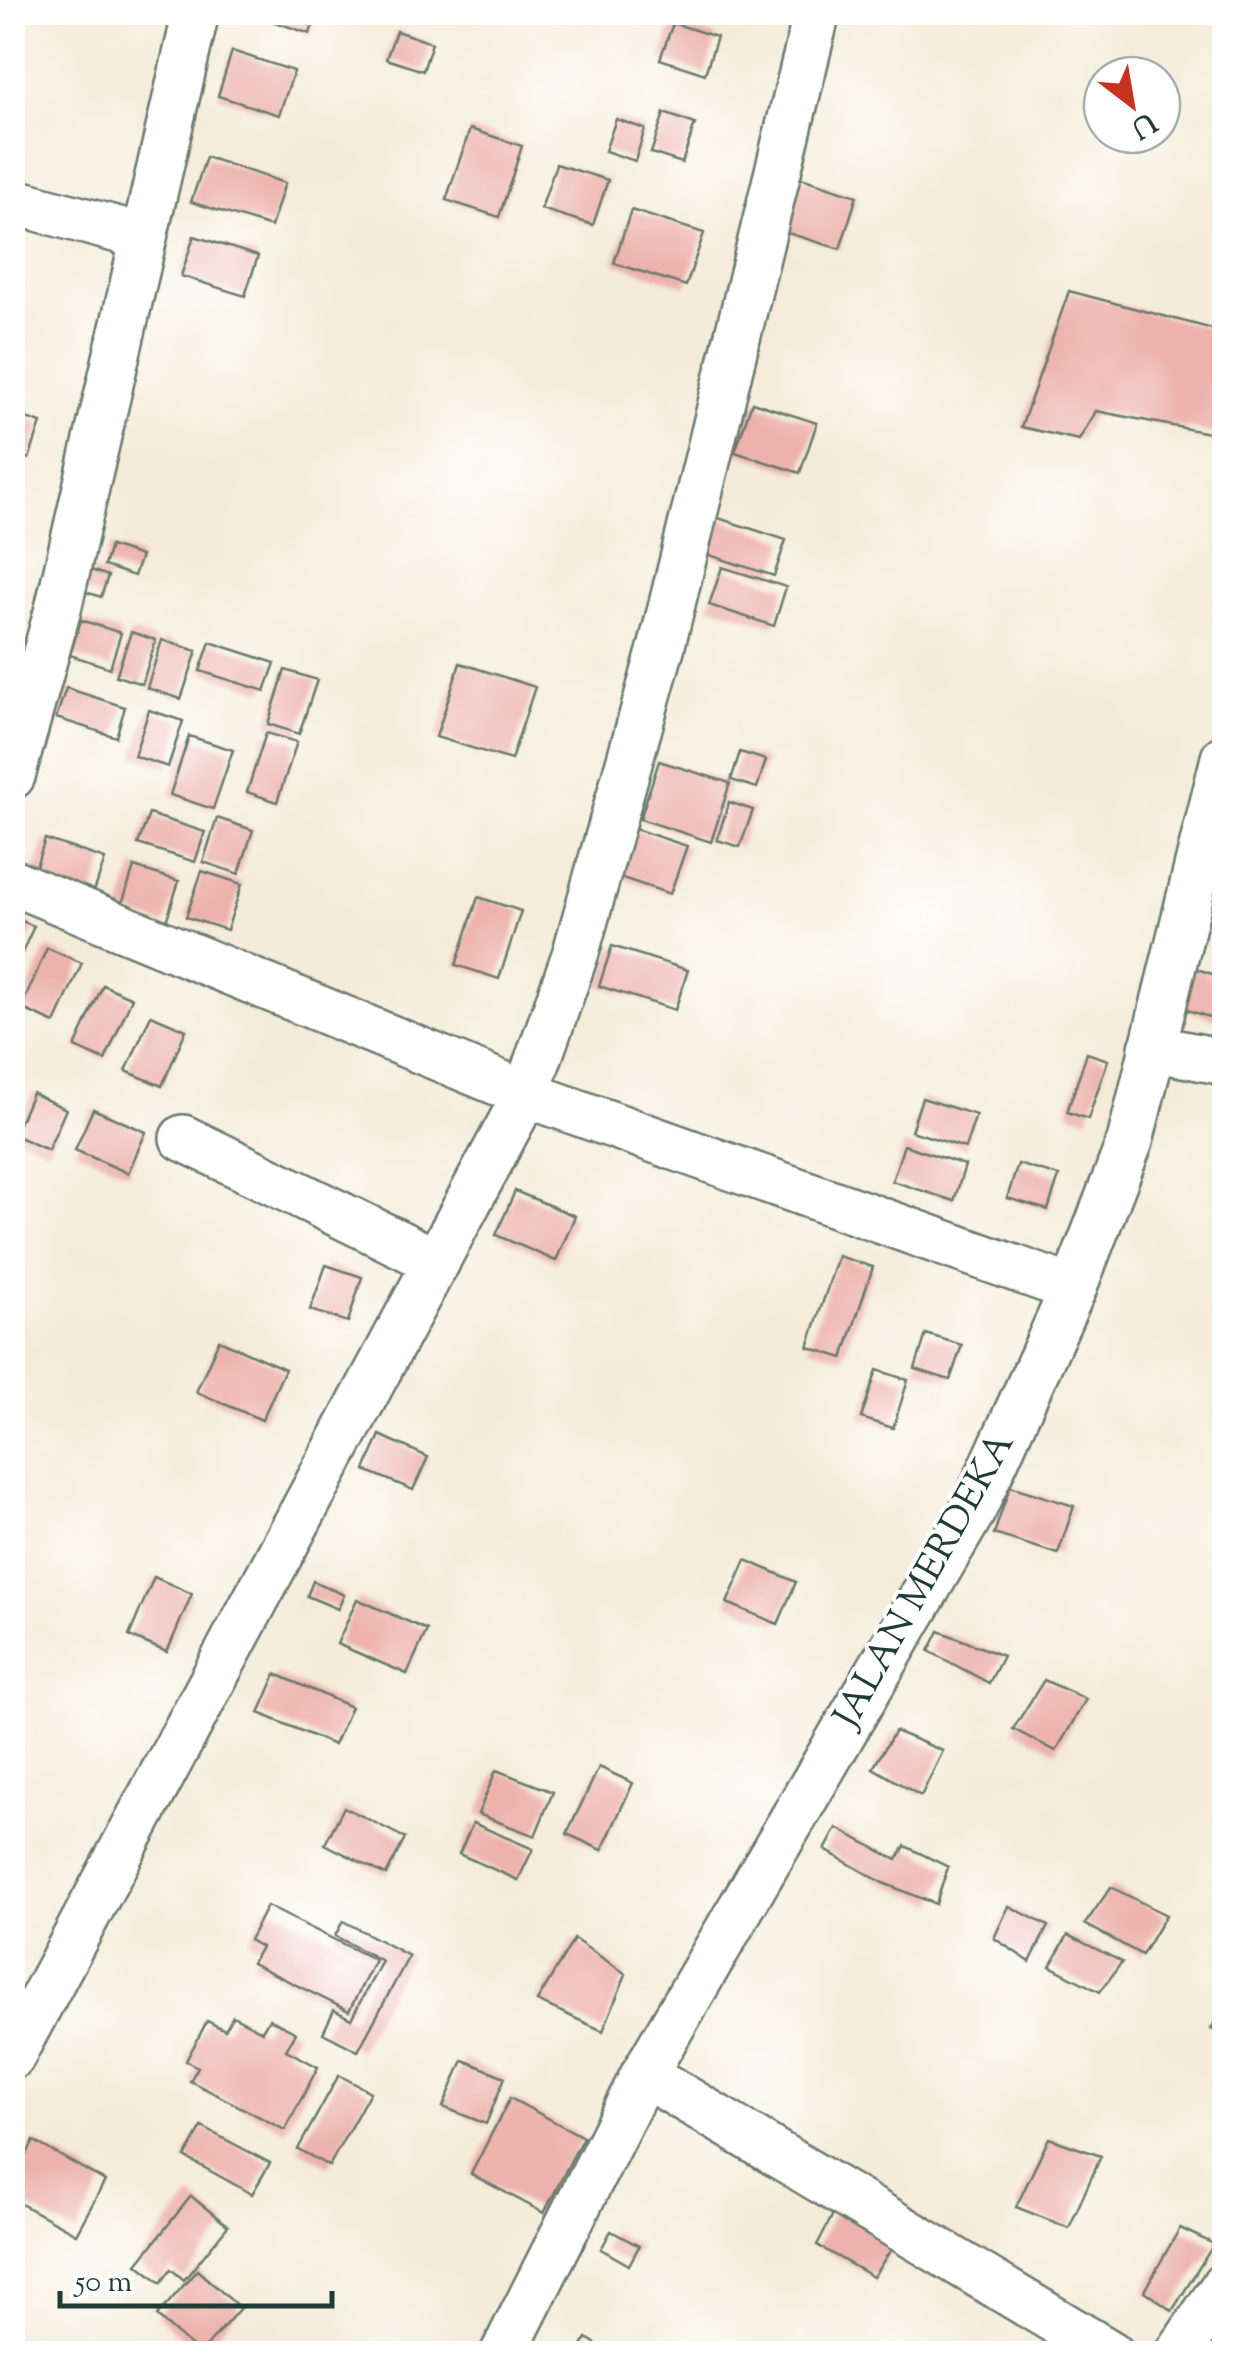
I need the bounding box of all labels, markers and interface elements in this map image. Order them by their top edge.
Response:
north arrow [1082,55,1182,155]
text: U [1123,101,1163,147]
street label: JALAN MERDEKA [821,1423,1030,1740]
scale bar [60,2246,332,2308]
text: 50 m [73,2262,133,2305]

